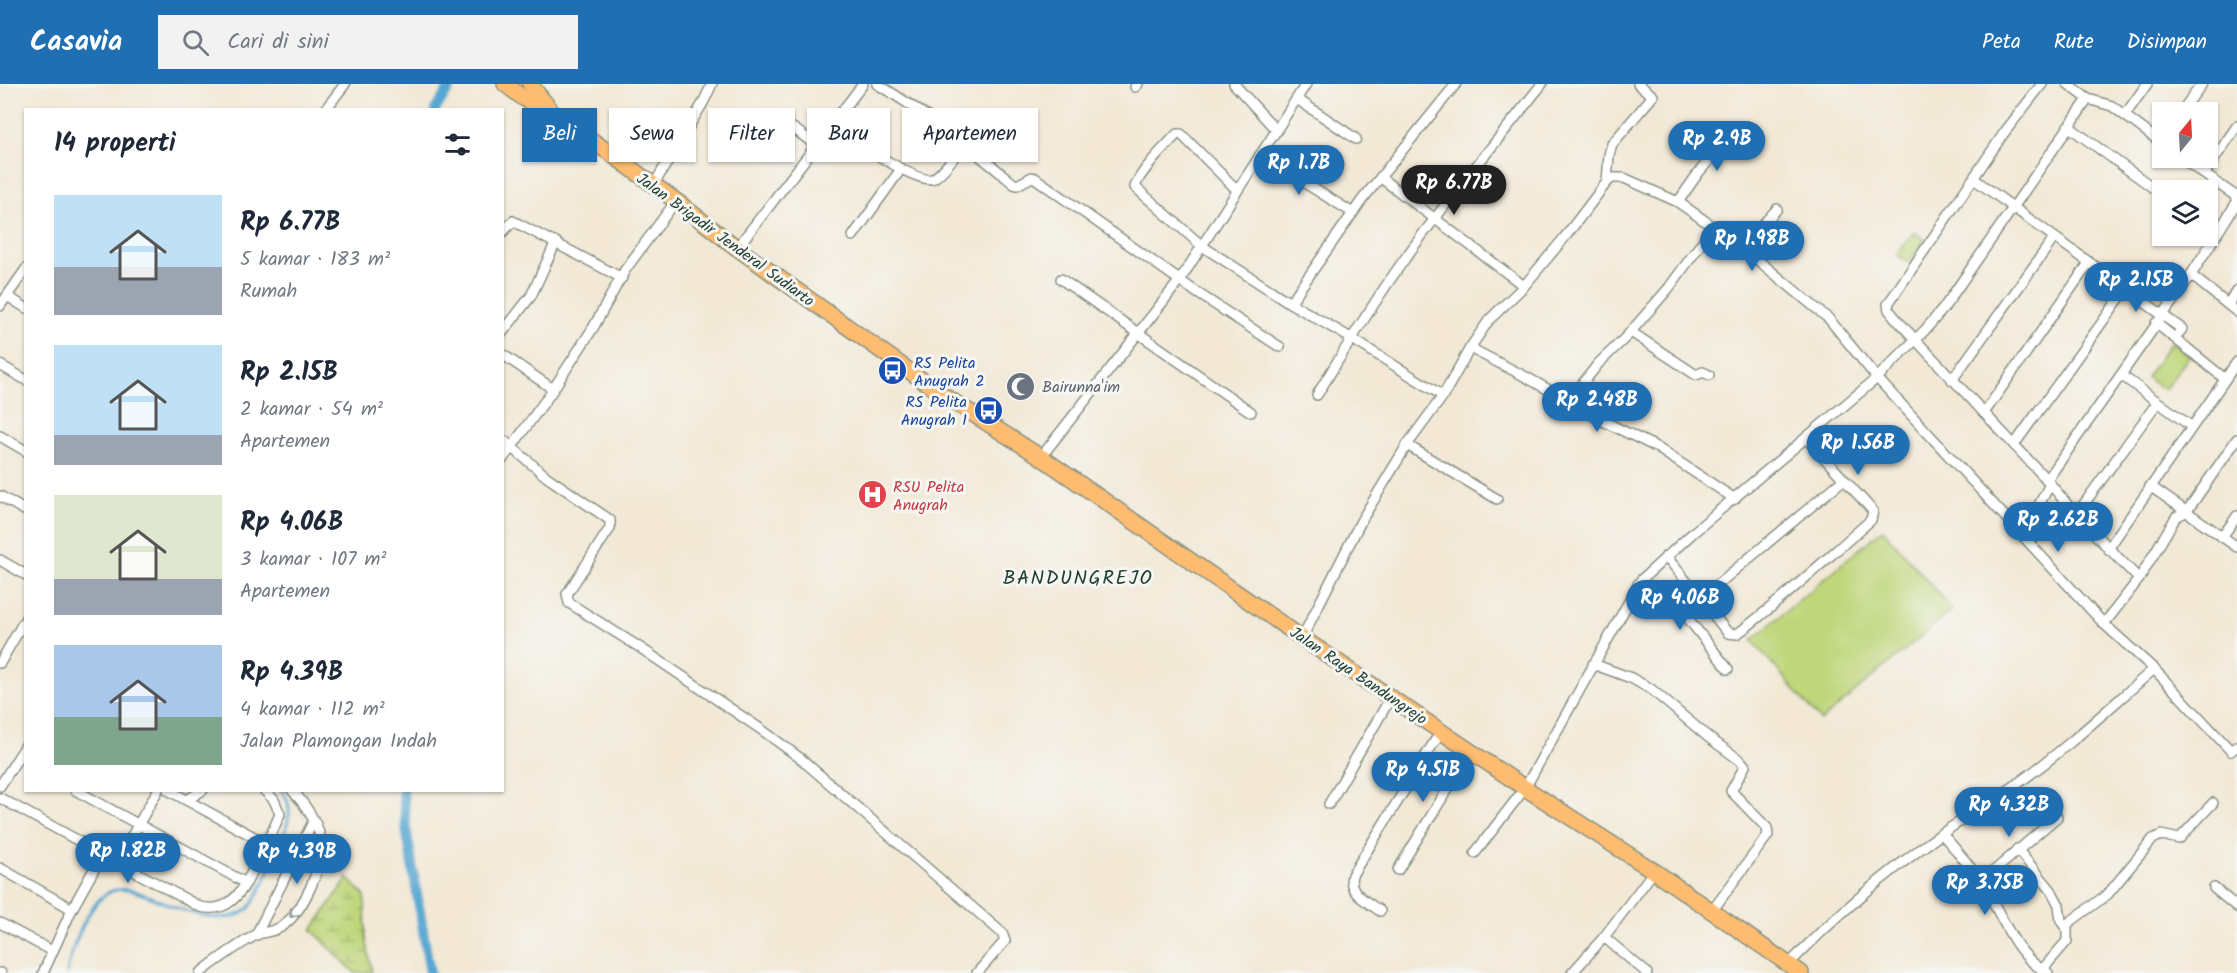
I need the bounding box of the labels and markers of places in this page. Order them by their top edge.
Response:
pin: Rp 2.9B [1662,121,1772,172]
pin: Rp 1.7B [1244,145,1354,196]
pin: Rp 6.77B [1392,165,1516,216]
pin: Rp 1.98B [1690,221,1814,272]
pin: Rp 2.15B [2074,262,2198,313]
place label: RS Pelita Anugrah 2 [914,351,985,394]
bus stop icon: RS Pelita Anugrah 2 [877,355,909,387]
mosque icon: Bairunna'im [1005,370,1037,402]
place label: Bairunna'im [1042,375,1120,400]
pin: Rp 2.48B [1535,382,1659,433]
place label: RS Pelita Anugrah 1 [901,390,967,433]
bus stop icon: RS Pelita Anugrah 1 [972,394,1004,426]
pin: Rp 1.56B [1796,425,1920,476]
place label: RSU Pelita Anugrah [893,475,964,518]
hospital icon: RSU Pelita Anugrah [856,479,888,511]
pin: Rp 2.62B [1996,502,2120,553]
pin: Rp 4.06B [1618,580,1742,631]
pin: Rp 4.51B [1361,752,1485,803]
pin: Rp 4.32B [1947,787,2071,838]
pin: Rp 1.82B [66,833,190,884]
pin: Rp 4.39B [235,834,359,885]
pin: Rp 3.75B [1923,865,2047,916]

